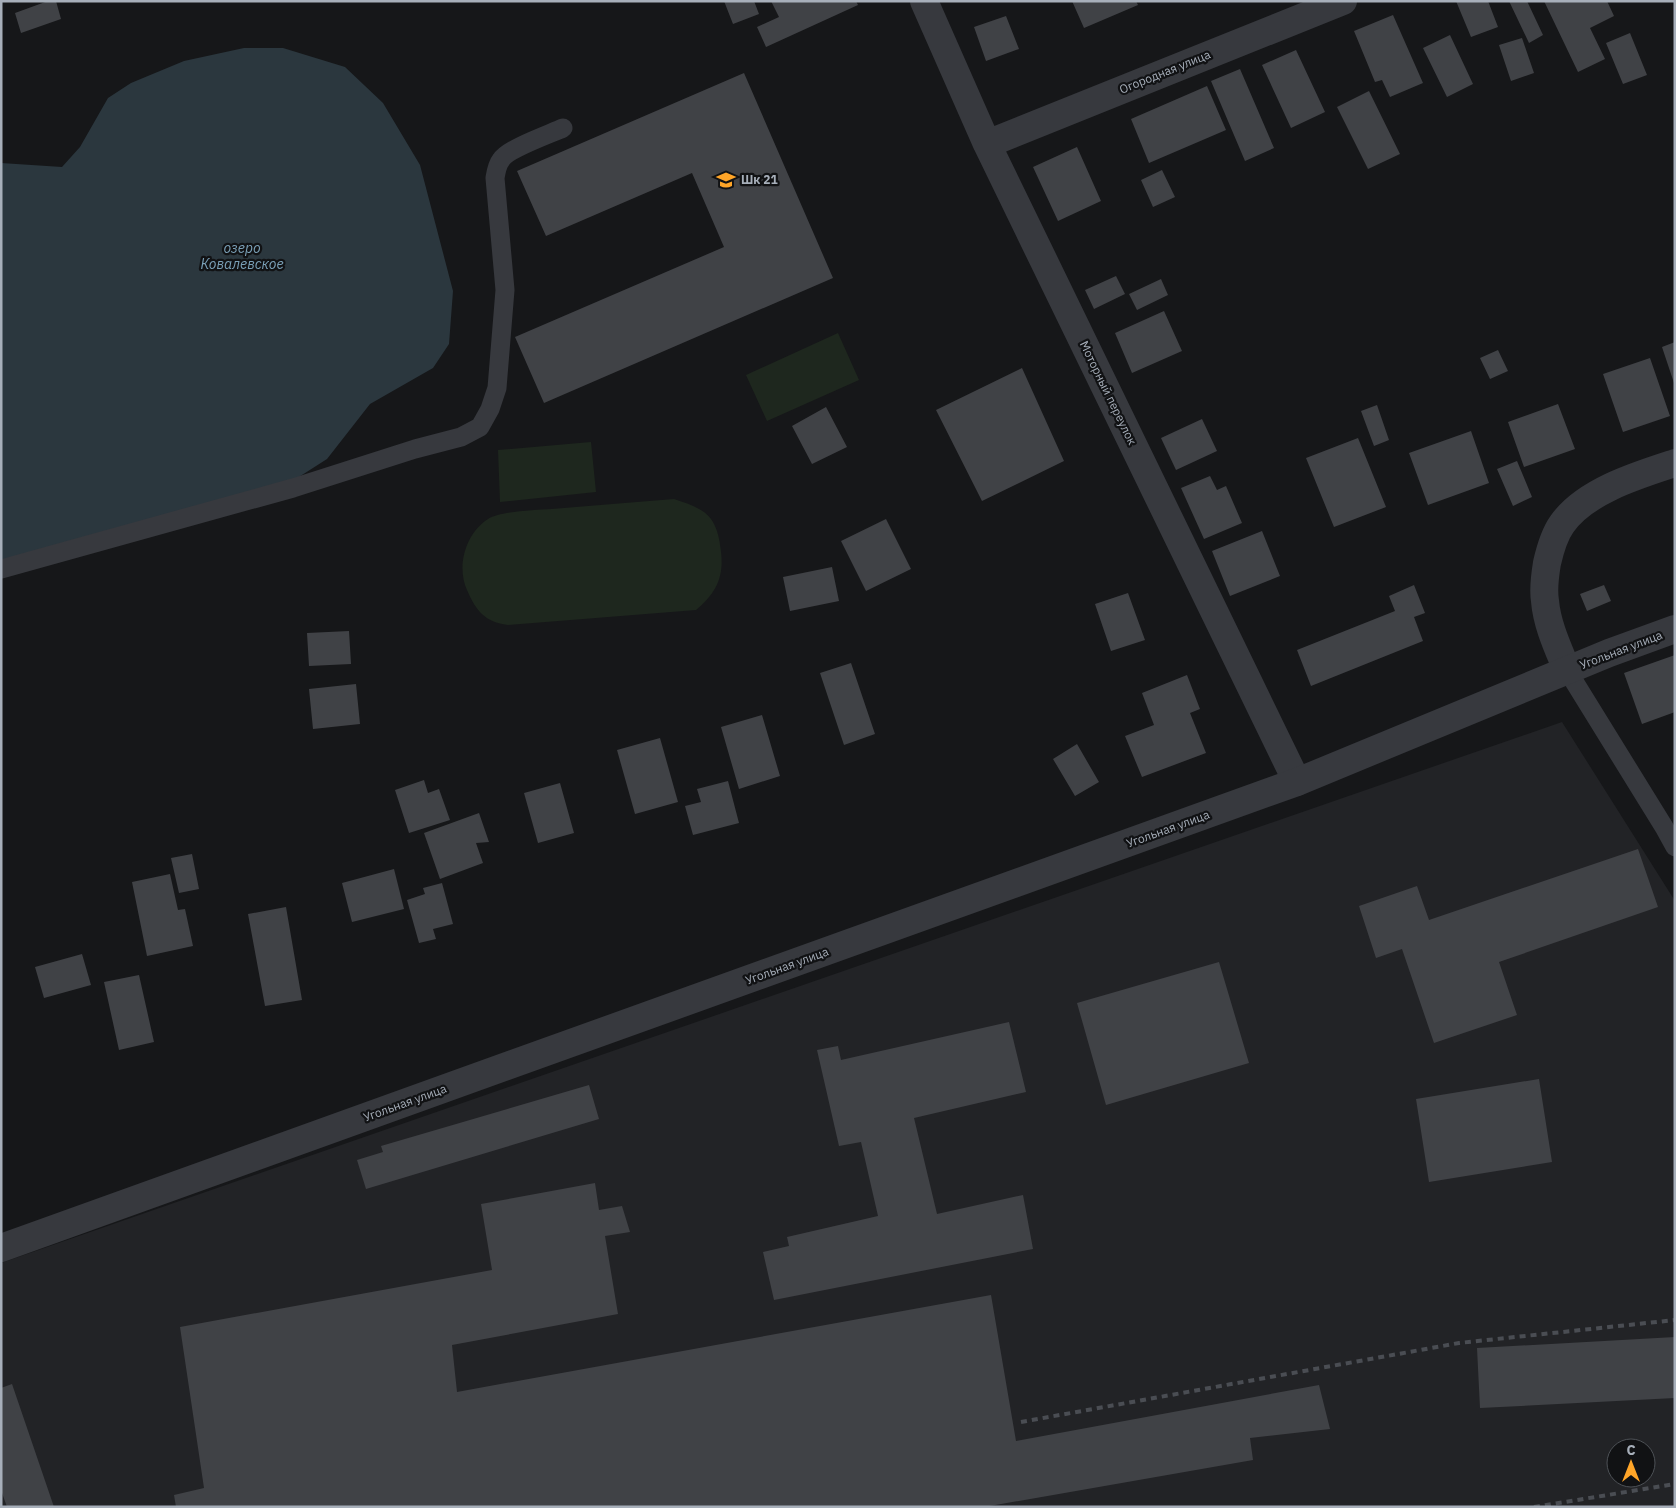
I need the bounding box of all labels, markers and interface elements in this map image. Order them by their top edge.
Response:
street label: Огородная улица [1117,46,1213,97]
school or university icon: Шк 21 [715,169,737,191]
place label: Шк 21 [741,172,778,187]
water label: озеро Ковалевское [200,239,284,273]
street label: Моторный переулок [1077,338,1140,448]
street label: Угольная улица [1577,627,1665,672]
street label: Угольная улица [1124,806,1212,851]
street label: Угольная улица [743,943,831,988]
street label: Угольная улица [361,1080,449,1125]
north arrow [1606,1438,1656,1488]
text: С [1626,1441,1636,1459]

